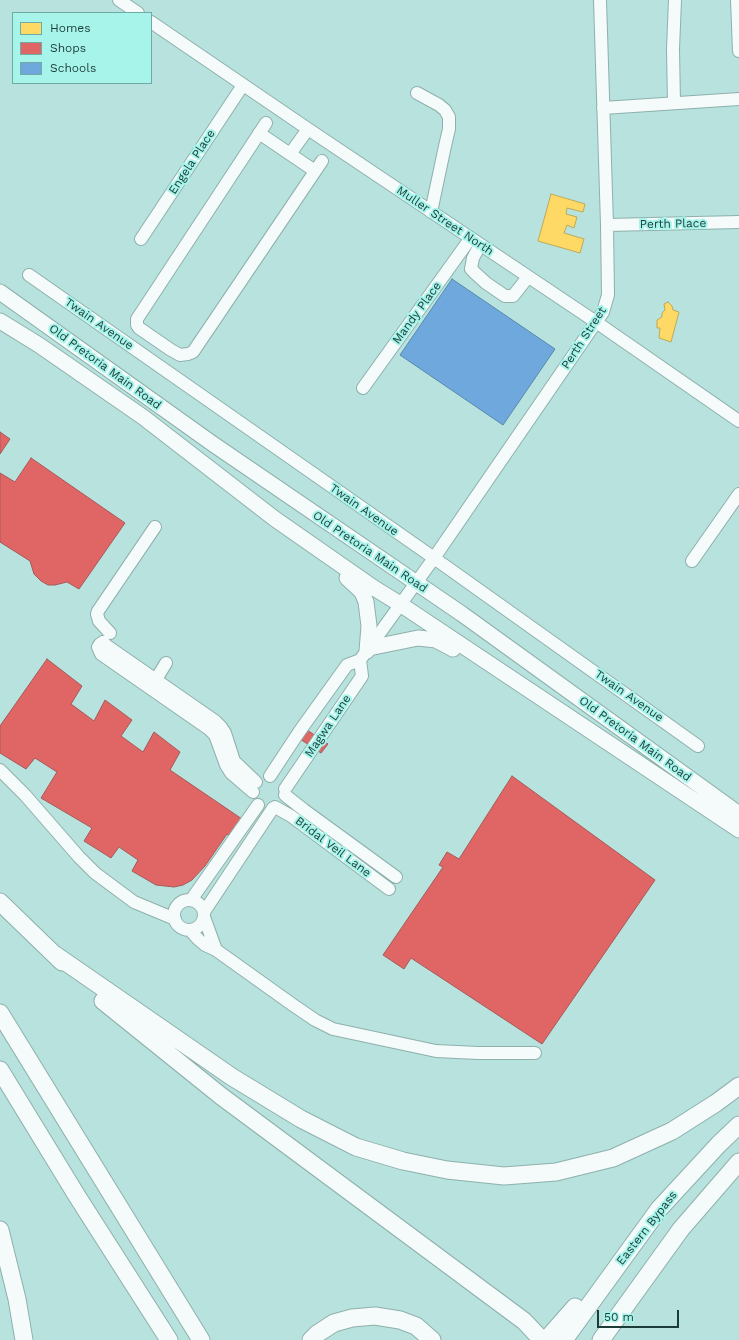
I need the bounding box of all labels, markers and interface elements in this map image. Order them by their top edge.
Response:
legend [12,12,152,84]
text: Homes [50,21,91,35]
text: Shops [50,41,86,55]
text: Schools [50,61,96,75]
street label: Engela Place [166,127,218,197]
street label: Muller Street North [394,183,496,259]
street label: Perth Place [640,216,706,232]
street label: Mandy Place [390,279,444,347]
street label: Twain Avenue [62,295,136,353]
street label: Perth Street [559,304,609,372]
street label: Old Pretoria Main Road [46,321,164,413]
street label: Twain Avenue [327,481,401,539]
street label: Old Pretoria Main Road [310,508,430,596]
street label: Twain Avenue [592,667,666,725]
street label: Magwa Lane [302,692,354,760]
street label: Old Pretoria Main Road [576,693,694,785]
street label: Bridal Veil Lane [292,814,374,880]
street label: Eastern Bypass [614,1188,680,1268]
scale bar [599,1302,681,1328]
text: 50 m [604,1310,634,1324]

